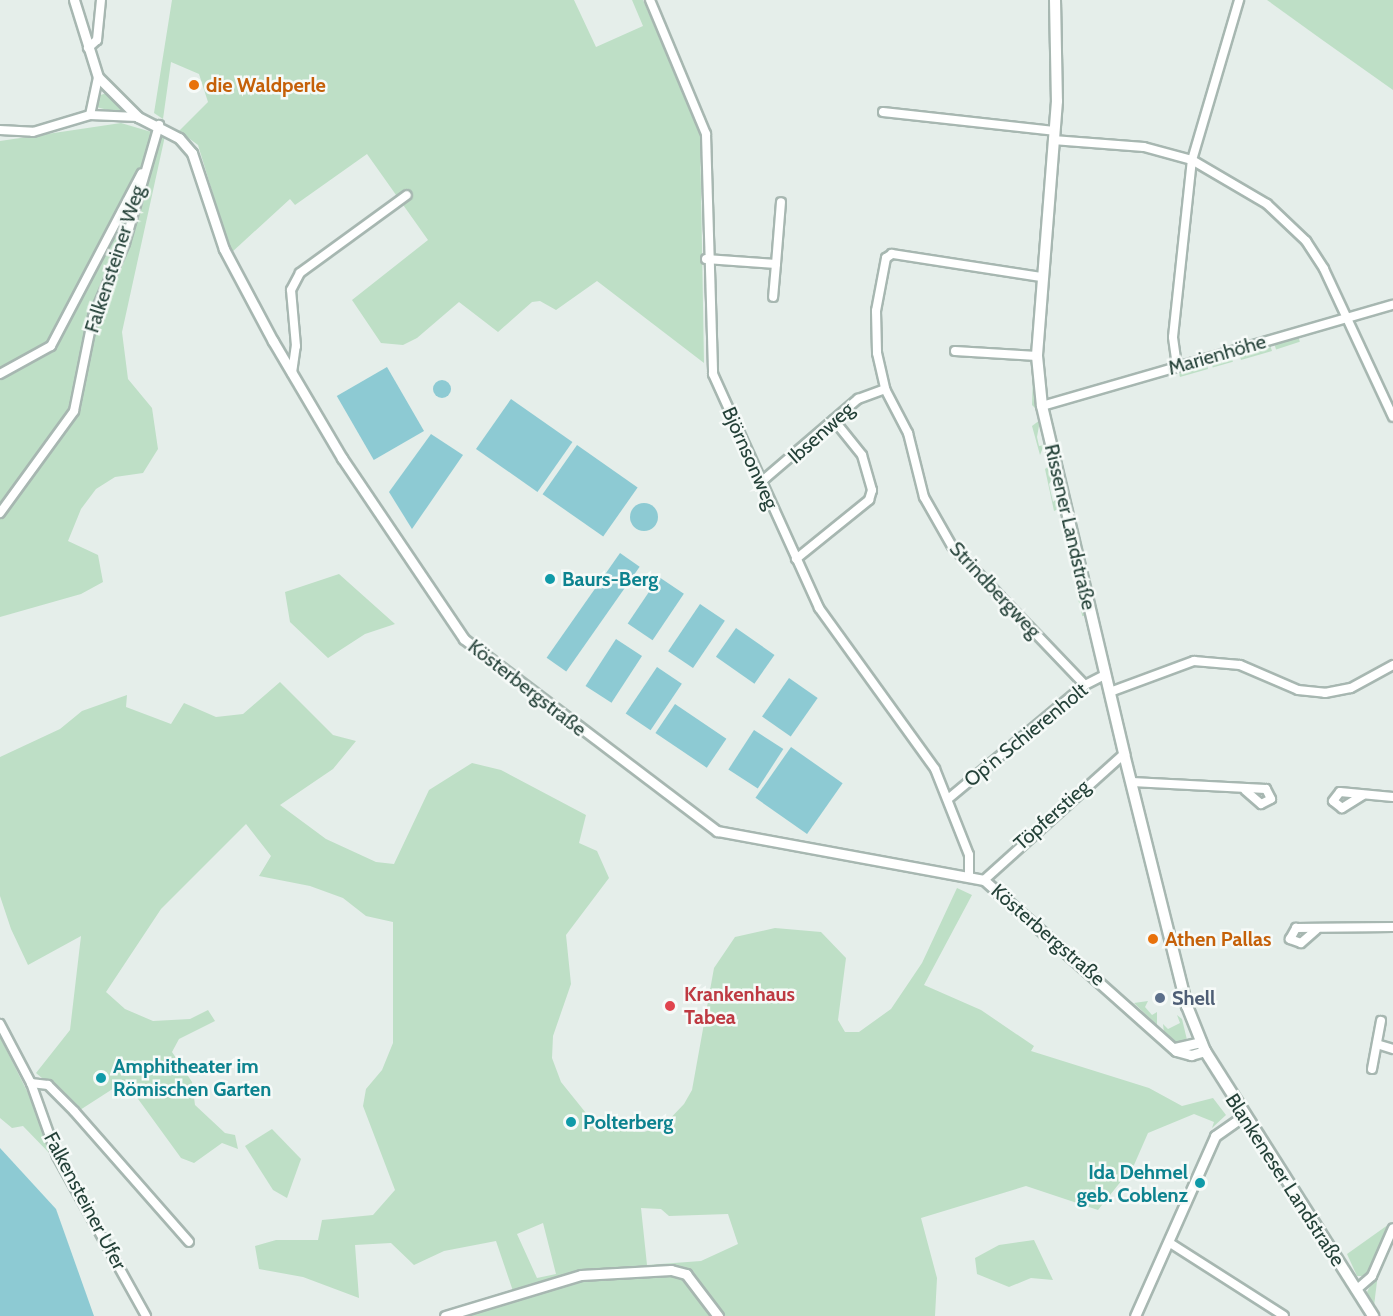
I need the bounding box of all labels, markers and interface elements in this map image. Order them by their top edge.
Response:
place label: die Waldperle [206,73,326,97]
marker: die Waldperle [187,78,201,92]
street label: Falkensteiner Weg [80,182,150,336]
street label: Marienhöhe [1165,330,1269,380]
street label: Ibsenweg [783,397,859,469]
street label: Björnsonweg [717,403,783,513]
street label: Rissener Landstraße [1039,442,1101,612]
street label: Strindbergweg [944,537,1046,643]
place label: Baurs-Berg [562,567,658,591]
marker: Baurs-Berg [543,572,557,586]
street label: Kösterbergstraße [463,634,591,742]
street label: Op'n Schierenholt [959,678,1093,792]
street label: Töpferstieg [1009,775,1095,855]
street label: Kösterbergstraße [986,879,1110,991]
place label: Athen Pallas [1165,927,1271,951]
marker: Athen Pallas [1146,932,1160,946]
place label: Krankenhaus Tabea [684,982,795,1029]
place label: Shell [1172,986,1215,1010]
marker: Shell [1153,991,1167,1005]
marker: Krankenhaus Tabea [661,997,679,1015]
place label: Amphitheater im Römischen Garten [113,1054,271,1101]
marker: Amphitheater im Römischen Garten [94,1071,108,1085]
street label: Blankeneser Landstraße [1220,1089,1350,1271]
place label: Polterberg [583,1110,673,1134]
marker: Polterberg [564,1115,578,1129]
street label: Falkensteiner Ufer [39,1128,131,1274]
place label: Ida Dehmel geb. Coblenz [1077,1160,1188,1207]
marker: Ida Dehmel geb. Coblenz [1193,1176,1207,1190]

